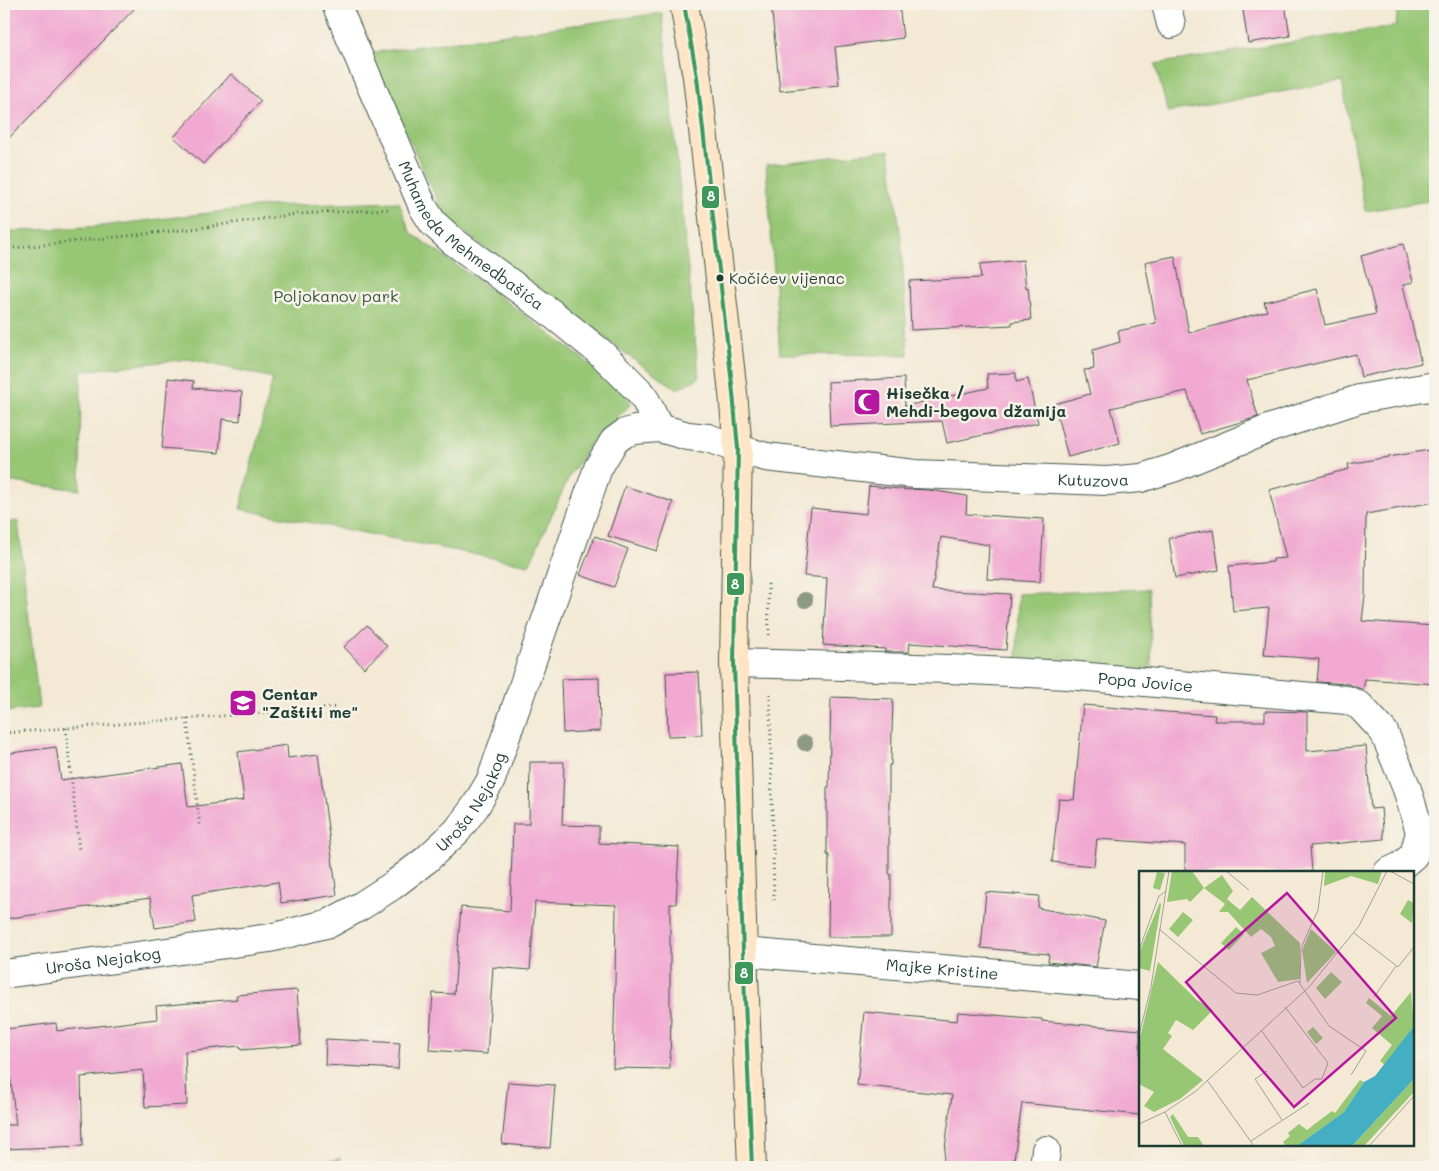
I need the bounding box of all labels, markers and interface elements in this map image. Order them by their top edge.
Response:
street label: Muhameda Mehmedbašića [394,157,548,314]
line badge: 8 [701,185,720,209]
text: 8 [707,186,716,205]
place label: Kočićev vijenac [729,268,845,288]
marker: Kočićev vijenac [715,273,725,283]
park label: Poljokanov park [274,285,398,306]
place label: Hisečka / Mehdi-begova džamija [886,382,1066,421]
mosque icon: Hisečka / Mehdi-begova džamija [852,387,882,417]
street label: Kutuzova [1057,468,1130,491]
line badge: 8 [726,572,745,596]
text: 8 [731,574,740,593]
street label: Popa Jovice [1097,667,1194,696]
place label: Centar "Zaštiti me" [262,683,358,722]
school or university icon: Centar "Zaštiti me" [228,688,258,718]
street label: Uroša Nejakog [431,749,510,856]
inset map [1139,871,1414,1146]
street label: Uroša Nejakog [44,942,162,978]
street label: Majke Kristine [885,953,999,984]
line badge: 8 [734,961,754,985]
text: 8 [740,963,749,982]

